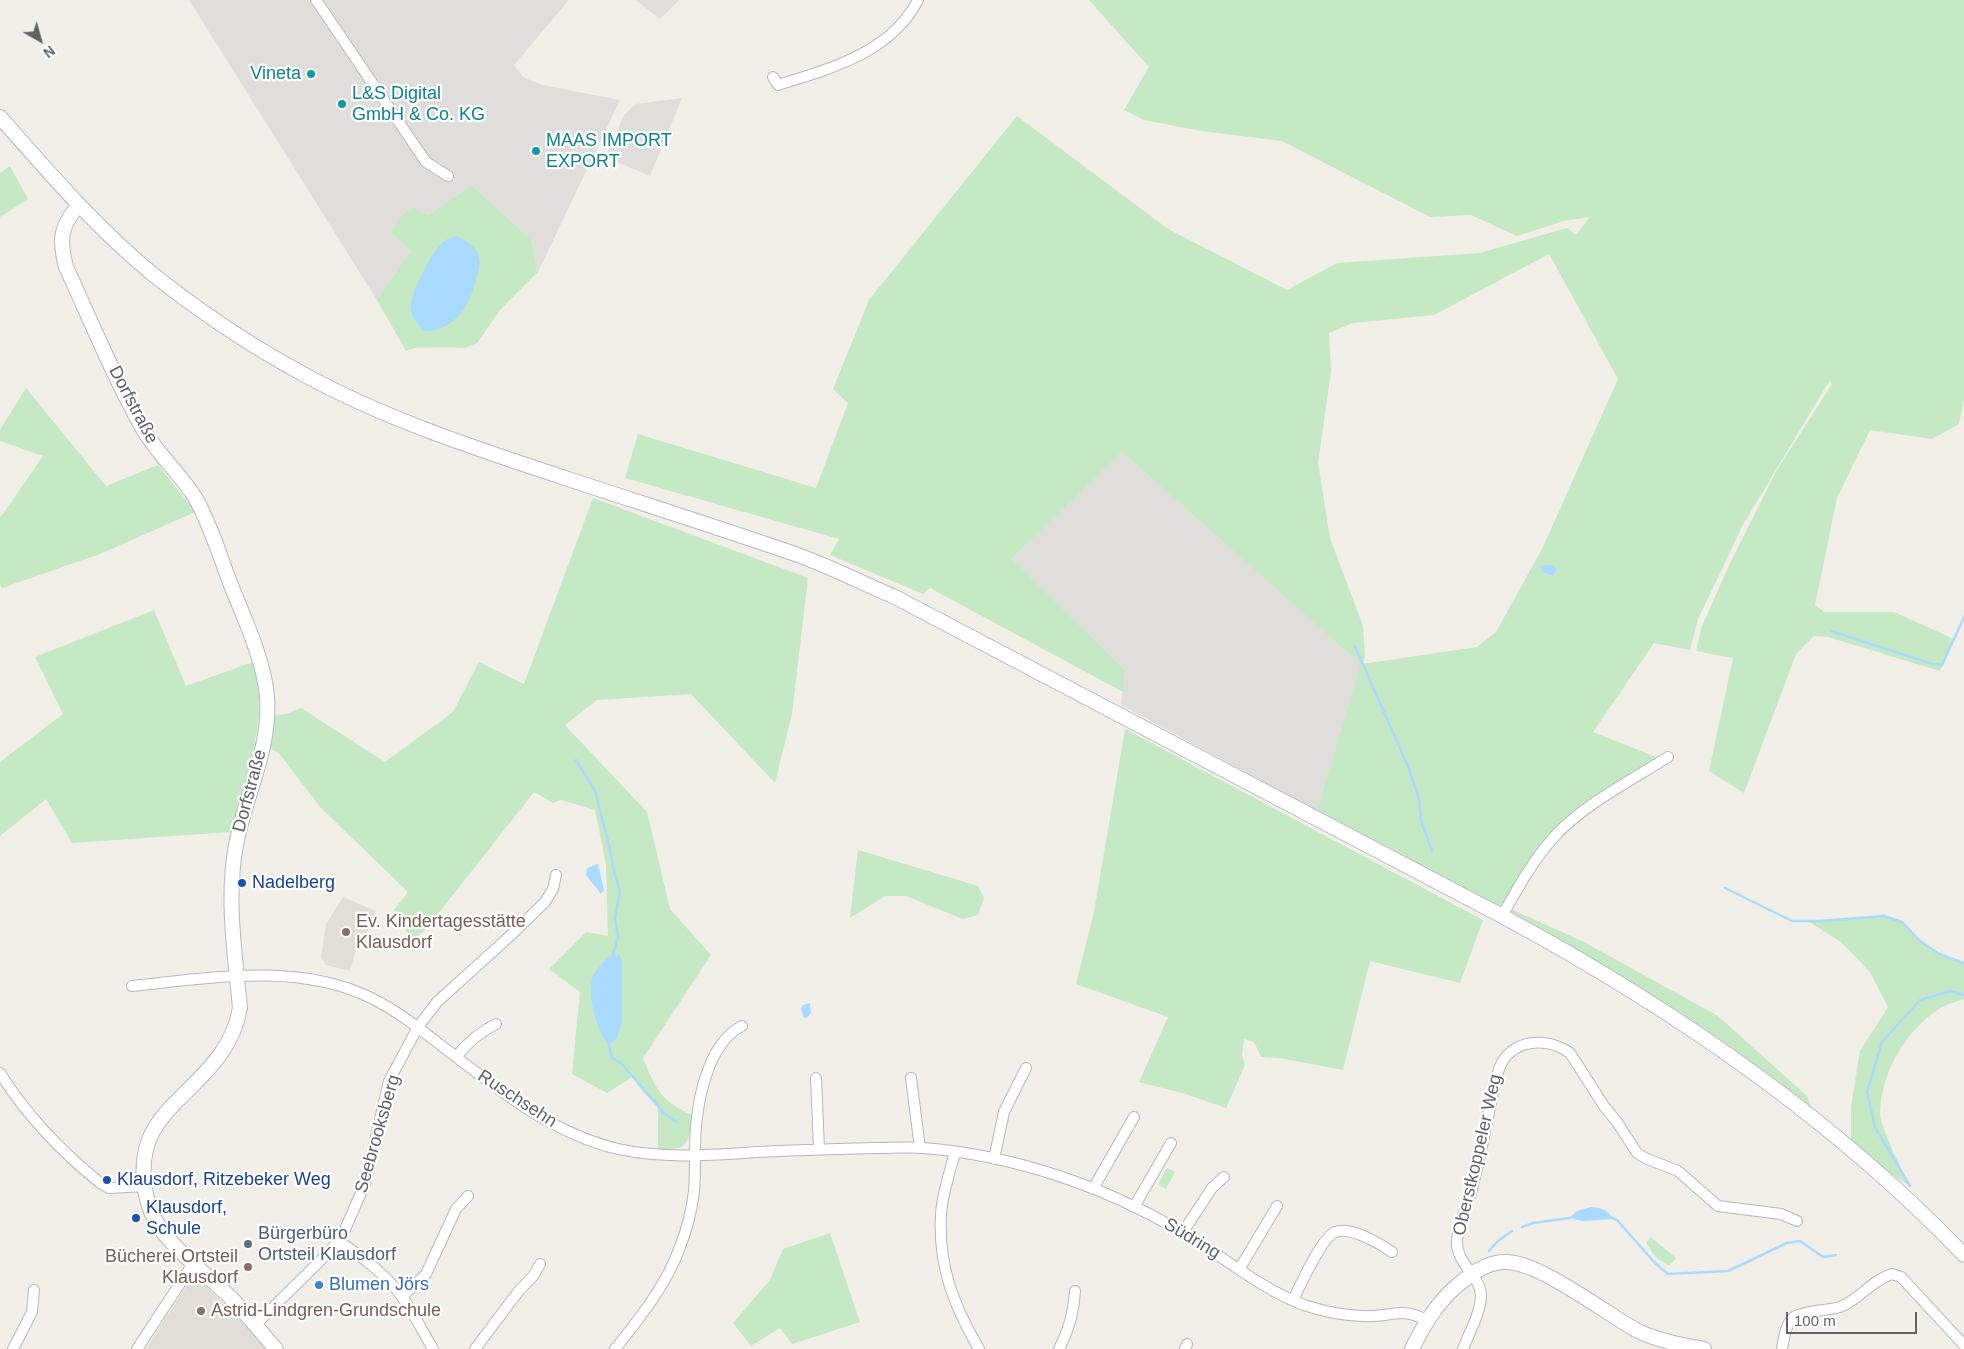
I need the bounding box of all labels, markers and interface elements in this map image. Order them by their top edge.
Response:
north arrow [15,15,65,65]
text: N [40,42,58,61]
place label: Vineta [250,63,301,85]
marker: Vineta [305,68,317,80]
place label: L&S Digital GmbH & Co. KG [352,83,485,126]
marker: L&S Digital GmbH & Co. KG [336,98,348,110]
place label: MAAS IMPORT EXPORT [546,130,672,172]
marker: MAAS IMPORT EXPORT [530,145,542,157]
street label: Dorfstraße [104,362,162,448]
street label: Dorfstraße [229,747,271,835]
place label: Nadelberg [252,872,335,894]
marker: Nadelberg [236,877,248,889]
place label: Ev. Kindertagesstätte Klausdorf [356,911,526,954]
marker: Ev. Kindertagesstätte Klausdorf [340,926,352,938]
street label: Ruschsehn [473,1065,561,1133]
street label: Seebrooksberg [351,1072,405,1196]
street label: Oberstkoppeler Weg [1449,1072,1507,1238]
place label: Klausdorf, Ritzebeker Weg [117,1169,331,1191]
marker: Klausdorf, Ritzebeker Weg [101,1174,113,1186]
place label: Klausdorf, Schule [146,1197,227,1240]
marker: Klausdorf, Schule [130,1212,142,1224]
street label: Südring [1160,1214,1224,1264]
place label: Bürgerbüro Ortsteil Klausdorf [258,1223,396,1266]
marker: Bürgerbüro Ortsteil Klausdorf [242,1238,254,1250]
place label: Bücherei Ortsteil Klausdorf [105,1246,238,1288]
marker: Bücherei Ortsteil Klausdorf [242,1261,254,1273]
place label: Blumen Jörs [329,1274,429,1296]
marker: Blumen Jörs [313,1279,325,1291]
place label: Astrid-Lindgren-Grundschule [211,1300,441,1322]
scale bar [1789,1302,1920,1334]
marker: Astrid-Lindgren-Grundschule [195,1305,207,1317]
text: 100 m [1794,1312,1836,1329]

